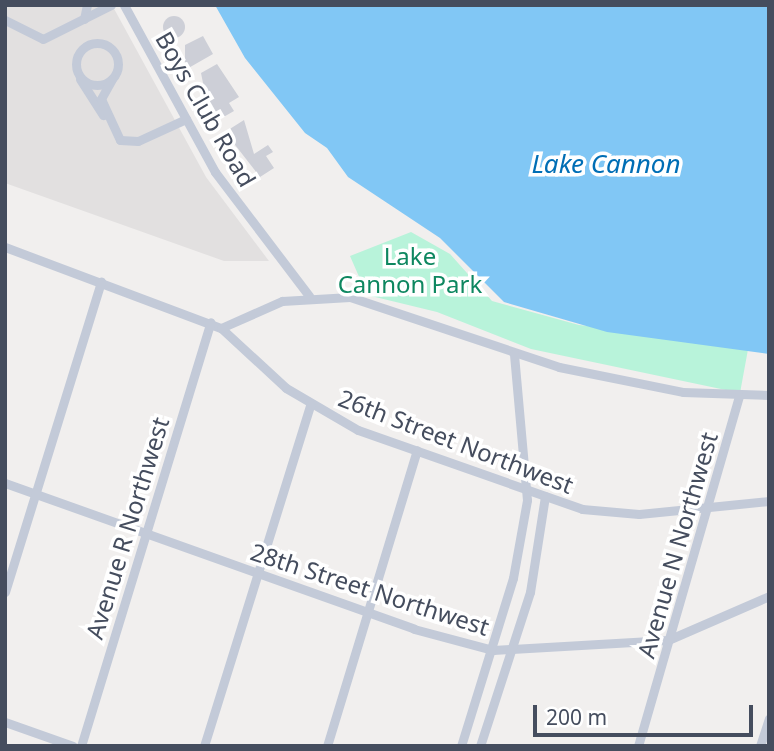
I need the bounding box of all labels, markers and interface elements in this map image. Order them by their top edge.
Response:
street label: Boys Club Road [150,26,262,192]
water label: Lake Cannon [531,148,681,180]
park label: Lake Cannon Park [338,242,482,298]
street label: 26th Street Northwest [335,383,577,499]
street label: Avenue R Northwest [80,414,174,642]
street label: Avenue N Northwest [631,429,723,661]
street label: 28th Street Northwest [247,537,493,641]
scale bar [536,692,756,736]
text: 200 m [546,703,607,731]

